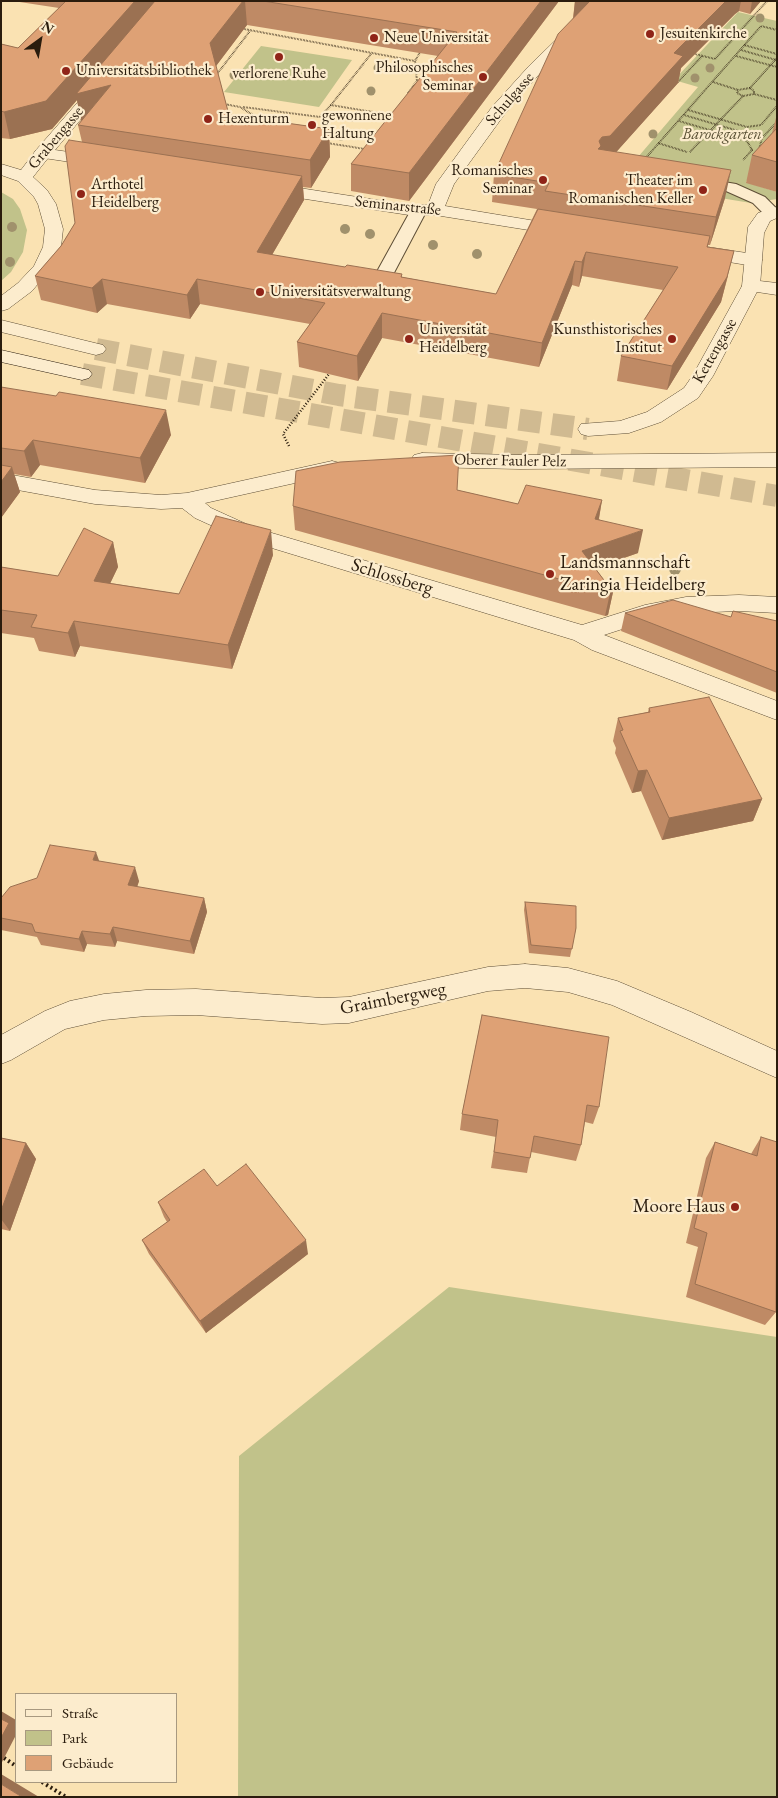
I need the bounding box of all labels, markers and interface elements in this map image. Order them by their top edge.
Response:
north arrow [15,15,65,65]
text: N [38,17,58,38]
place label: Jesuitenkirche [660,24,747,44]
place label: Neue Universität [384,28,489,48]
marker: Jesuitenkirche [644,28,656,40]
marker: Neue Universität [368,32,380,44]
marker: verlorene Ruhe [273,51,285,63]
place label: Philosophisches Seminar [376,58,473,96]
place label: Universitätsbibliothek [76,61,212,81]
place label: verlorene Ruhe [232,64,326,84]
marker: Universitätsbibliothek [60,65,72,77]
street label: Schulgasse [482,68,538,130]
marker: Philosophisches Seminar [477,71,489,83]
street label: Grabengasse [24,103,88,173]
place label: gewonnene Haltung [322,106,392,144]
place label: Hexenturm [218,109,289,129]
marker: Hexenturm [202,113,214,125]
marker: gewonnene Haltung [306,119,318,131]
park label: Barockgarten [682,125,762,145]
place label: Romanisches Seminar [451,161,533,199]
place label: Theater im Romanischen Keller [568,171,693,209]
marker: Romanisches Seminar [537,174,549,186]
place label: Arthotel Heidelberg [91,175,159,213]
marker: Theater im Romanischen Keller [697,184,709,196]
marker: Arthotel Heidelberg [75,188,87,200]
street label: Seminarstraße [354,192,442,220]
place label: Universitätsverwaltung [270,282,411,302]
marker: Universitätsverwaltung [254,286,266,298]
street label: Kettengasse [689,315,741,387]
place label: Universität Heidelberg [419,320,487,358]
place label: Kunsthistorisches Institut [553,320,662,358]
marker: Universität Heidelberg [403,333,415,345]
marker: Kunsthistorisches Institut [666,333,678,345]
street label: Oberer Fauler Pelz [454,450,566,472]
place label: Landsmannschaft Zaringia Heidelberg [560,552,705,596]
street label: Schlossberg [348,554,436,600]
marker: Landsmannschaft Zaringia Heidelberg [544,568,556,580]
street label: Graimbergweg [338,978,448,1020]
place label: Moore Haus [633,1196,725,1218]
marker: Moore Haus [729,1201,741,1213]
legend [15,1693,178,1783]
text: Straße [62,1703,98,1722]
text: Park [62,1728,88,1747]
text: Gebäude [62,1753,114,1772]

